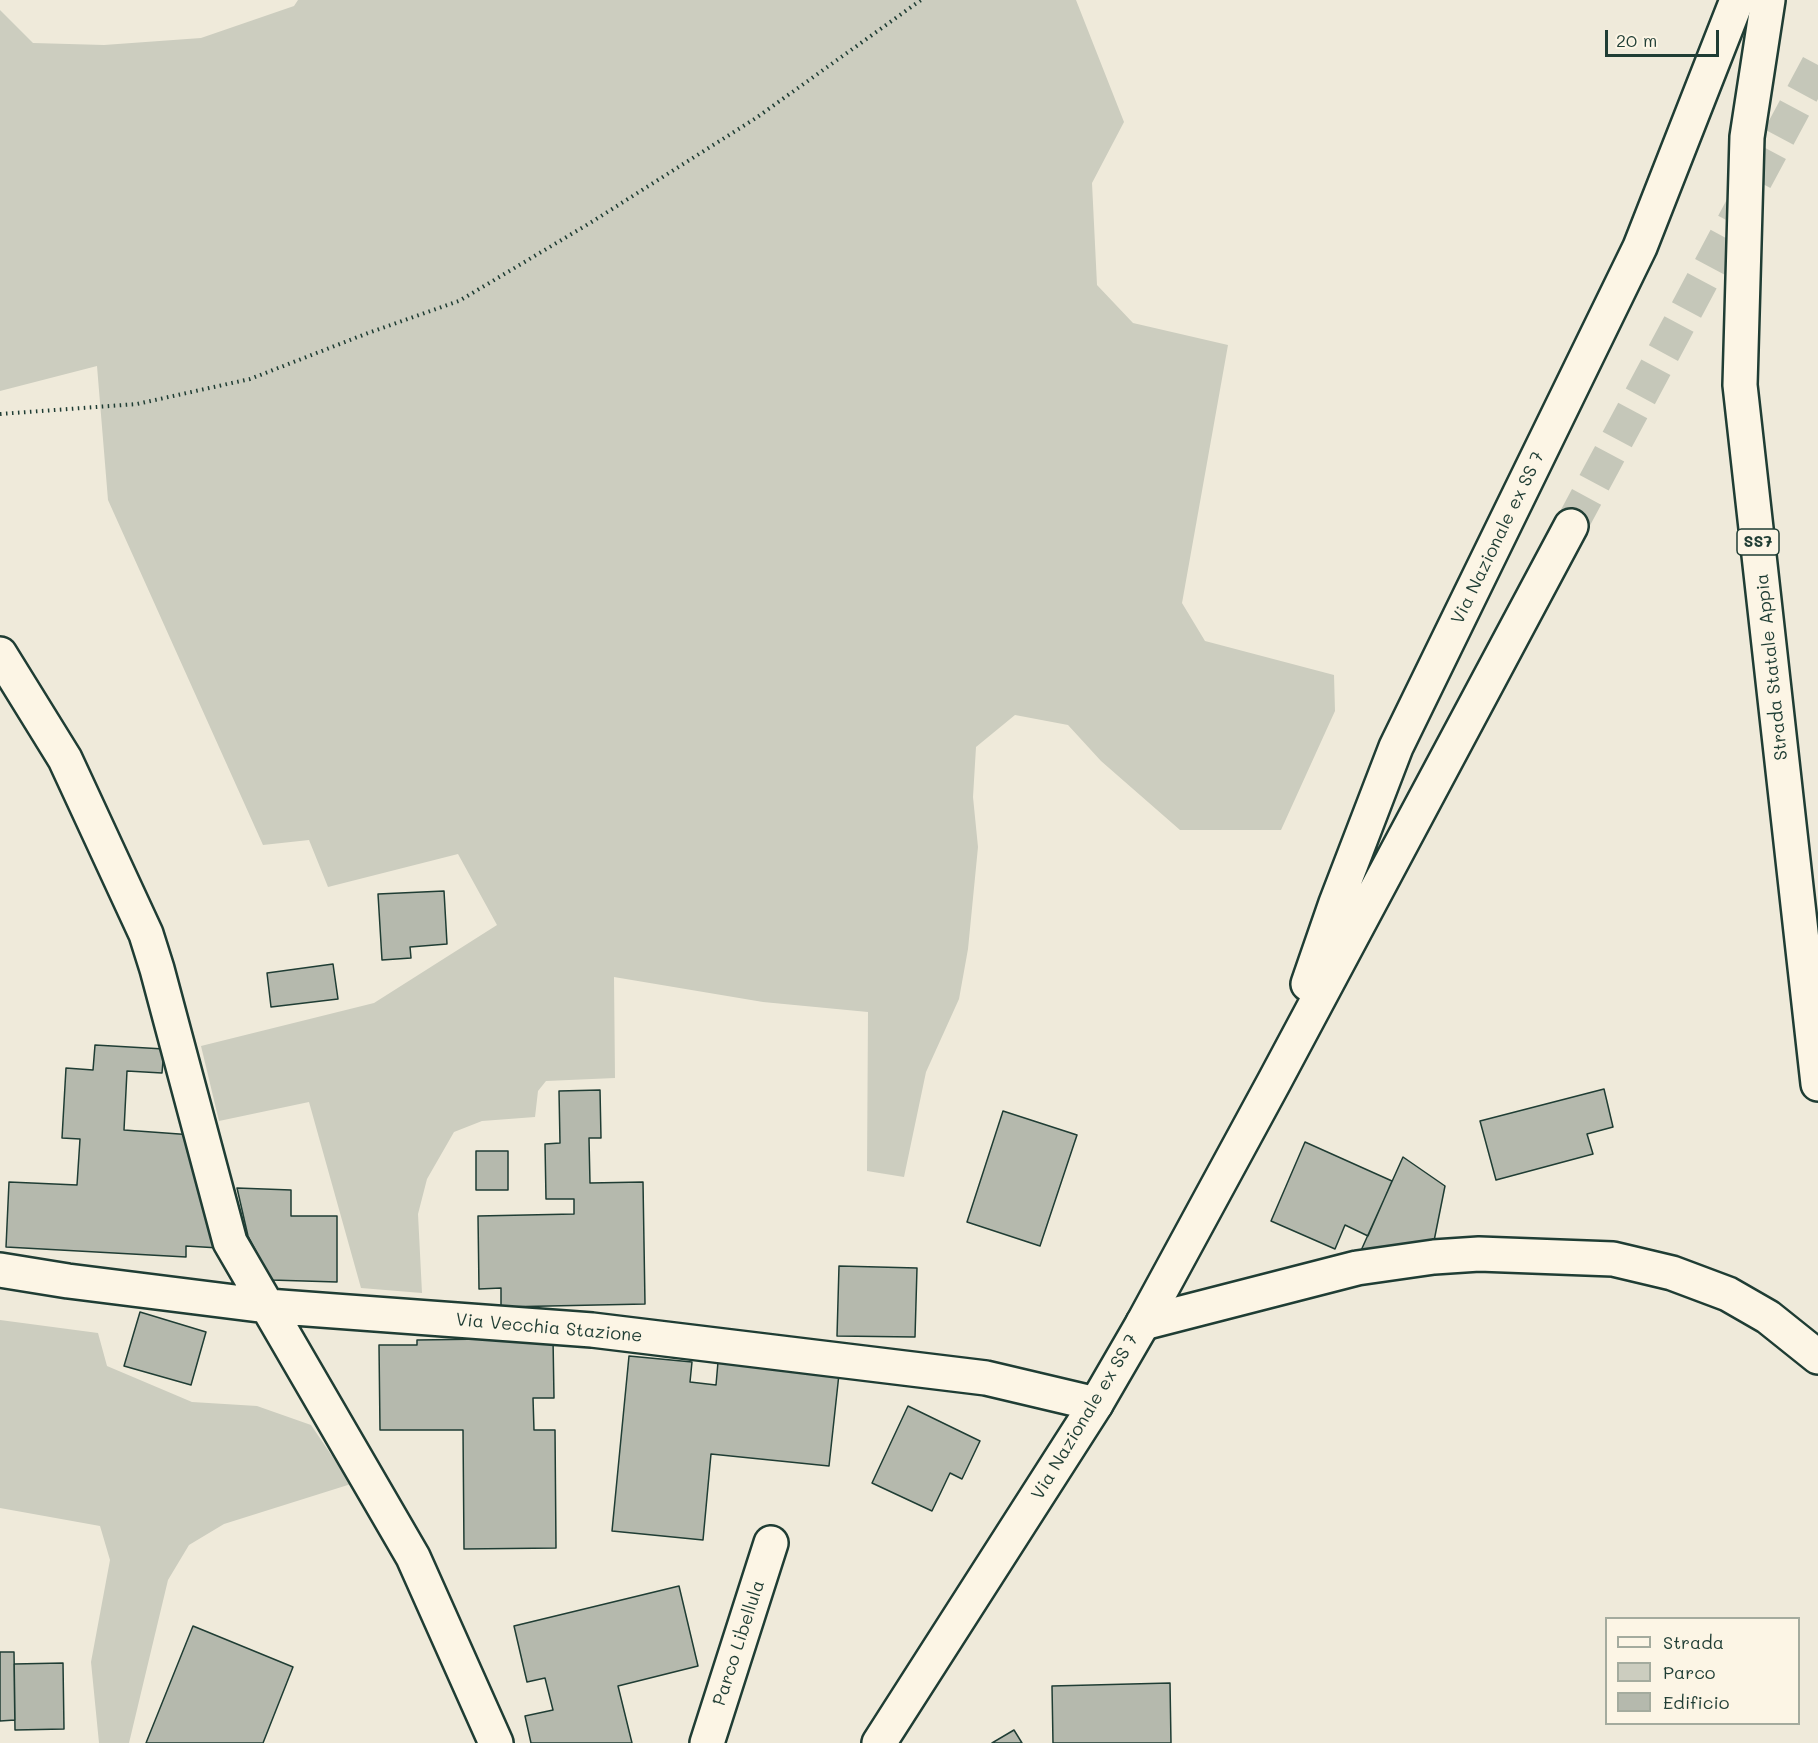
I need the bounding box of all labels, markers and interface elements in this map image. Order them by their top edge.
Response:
scale bar [1608,18,1722,56]
text: 20 m [1616,28,1657,52]
street label: Via Nazionale ex SS 7 [1447,448,1549,628]
road number: SS7 [1737,529,1779,555]
street label: Strada Statale Appia [1751,572,1793,762]
street label: Via Vecchia Stazione [455,1309,643,1347]
street label: Via Nazionale ex SS 7 [1027,1330,1143,1504]
street label: Parco Libellula [709,1578,769,1708]
legend [1605,1617,1800,1725]
text: Strada [1663,1630,1724,1654]
text: Parco [1663,1660,1716,1684]
text: Edificio [1663,1690,1730,1714]

